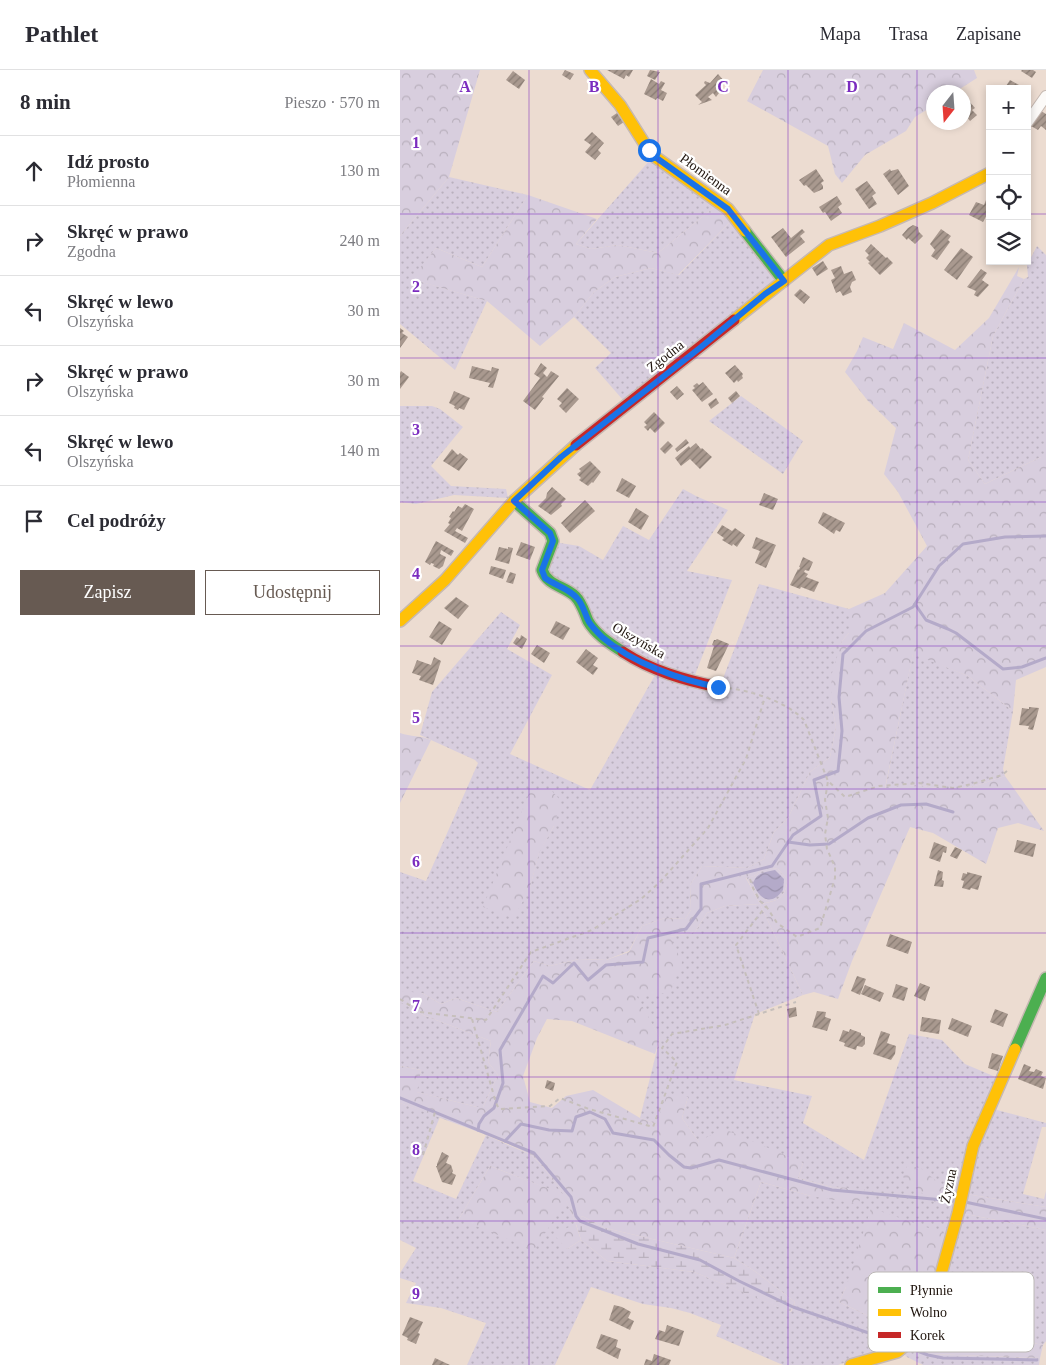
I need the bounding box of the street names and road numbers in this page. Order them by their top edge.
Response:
street label: Płomienna [677,151,735,199]
street label: Zgodna [644,337,687,375]
street label: Olszyńska [610,619,668,662]
street label: Żyzna [938,1167,960,1205]

